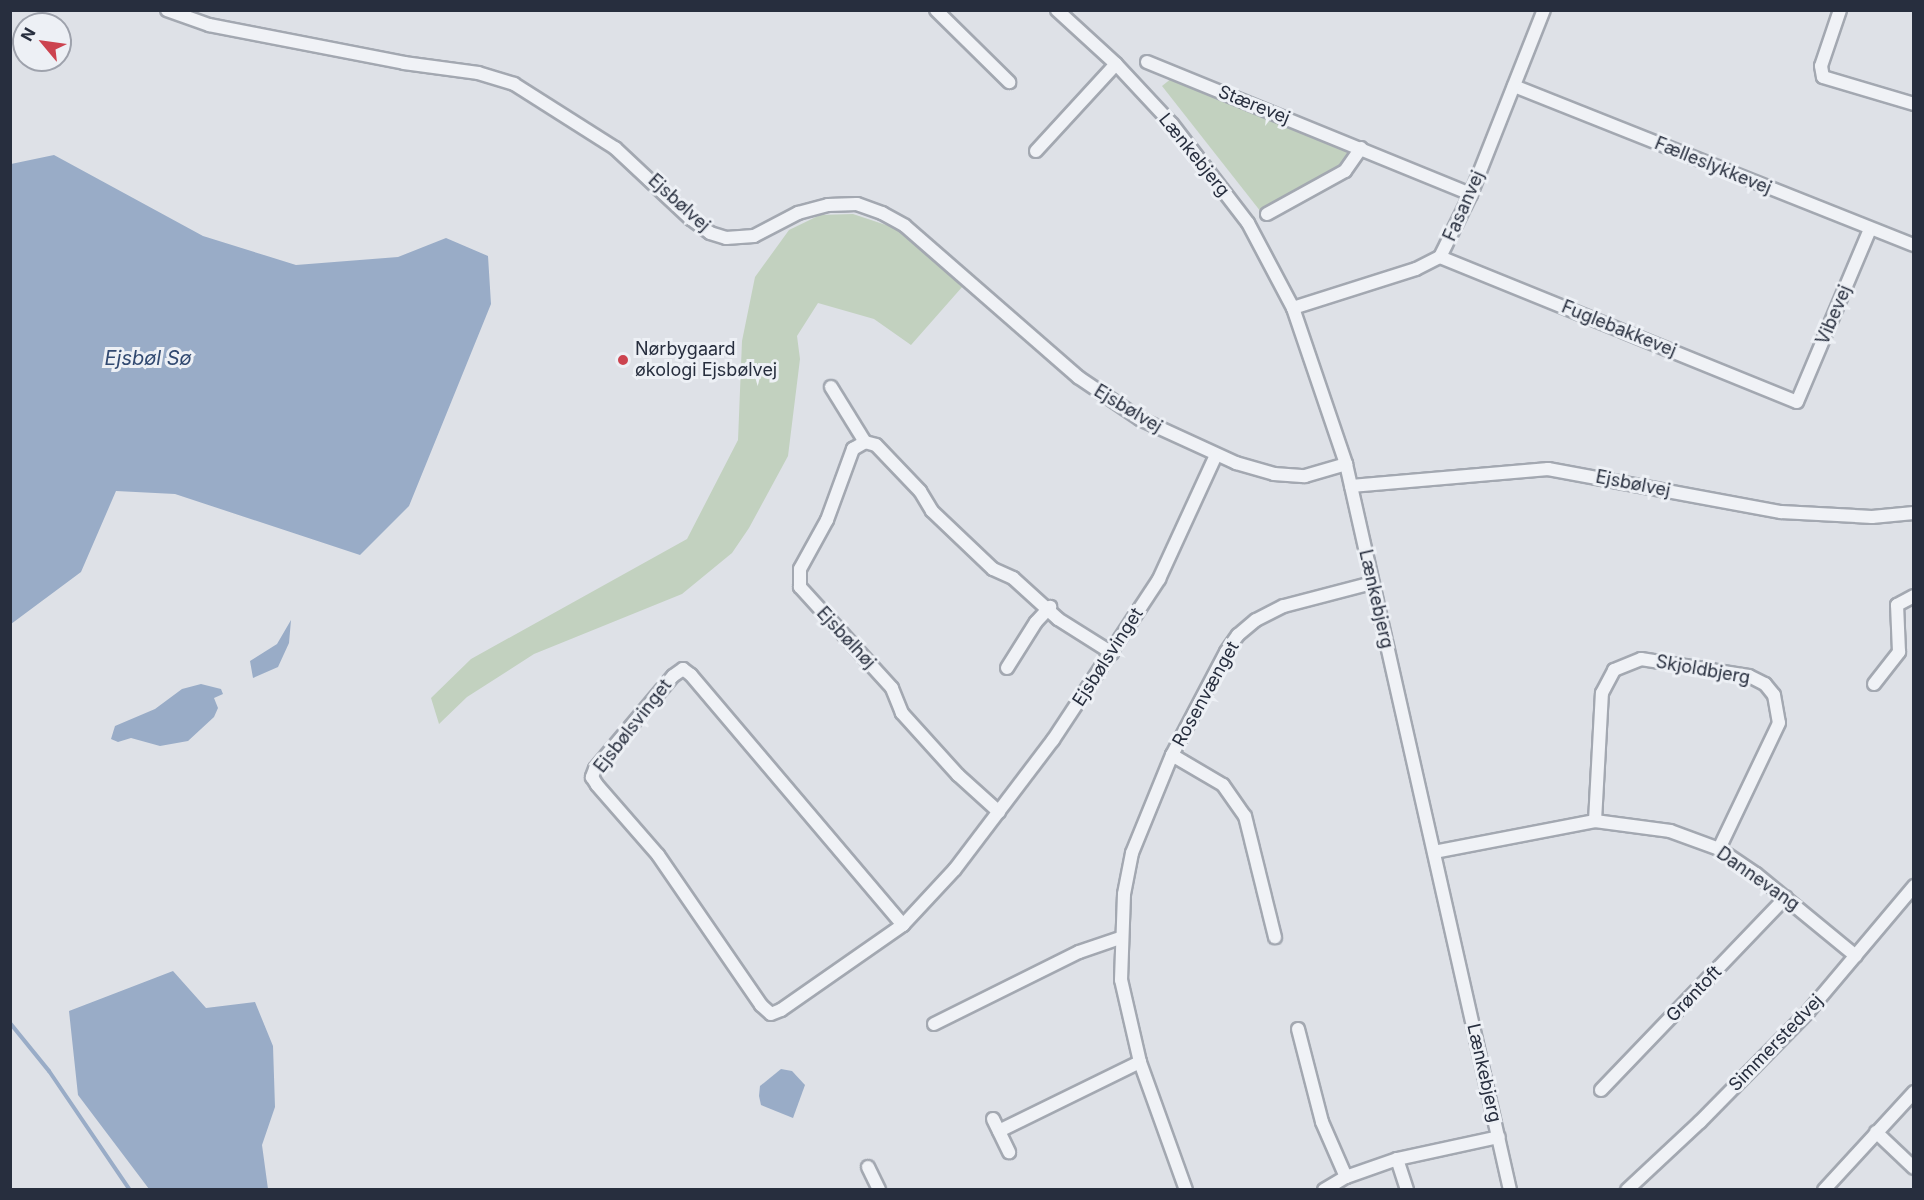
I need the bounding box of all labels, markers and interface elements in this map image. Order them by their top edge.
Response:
north arrow [12,12,72,72]
text: N [16,24,40,44]
street label: Stærevej [1215,81,1293,129]
street label: Lænkebjerg [1154,109,1234,201]
street label: Fælleslykkevej [1651,133,1775,199]
street label: Fasanvej [1439,167,1489,245]
street label: Ejsbølvej [644,170,714,236]
street label: Vibevej [1812,282,1856,348]
street label: Fuglebakkevej [1558,296,1680,362]
place label: Nørbygaard økologi Ejsbølvej [635,339,777,382]
water label: Ejsbøl Sø [105,346,191,370]
marker: Nørbygaard økologi Ejsbølvej [616,353,630,367]
street label: Ejsbølvej [1090,380,1166,438]
street label: Ejsbølvej [1594,466,1672,502]
street label: Lænkebjerg [1354,548,1398,650]
street label: Ejsbølhøj [812,603,880,673]
street label: Ejsbølsvinget [1068,604,1148,710]
street label: Rosenvænget [1168,638,1244,750]
street label: Skjoldbjerg [1654,651,1752,689]
street label: Ejsbølsvinget [590,675,676,777]
street label: Dannevang [1712,843,1804,915]
street label: Grøntoft [1662,961,1726,1027]
street label: Simmerstedvej [1724,990,1828,1096]
street label: Lænkebjerg [1462,1022,1506,1124]

